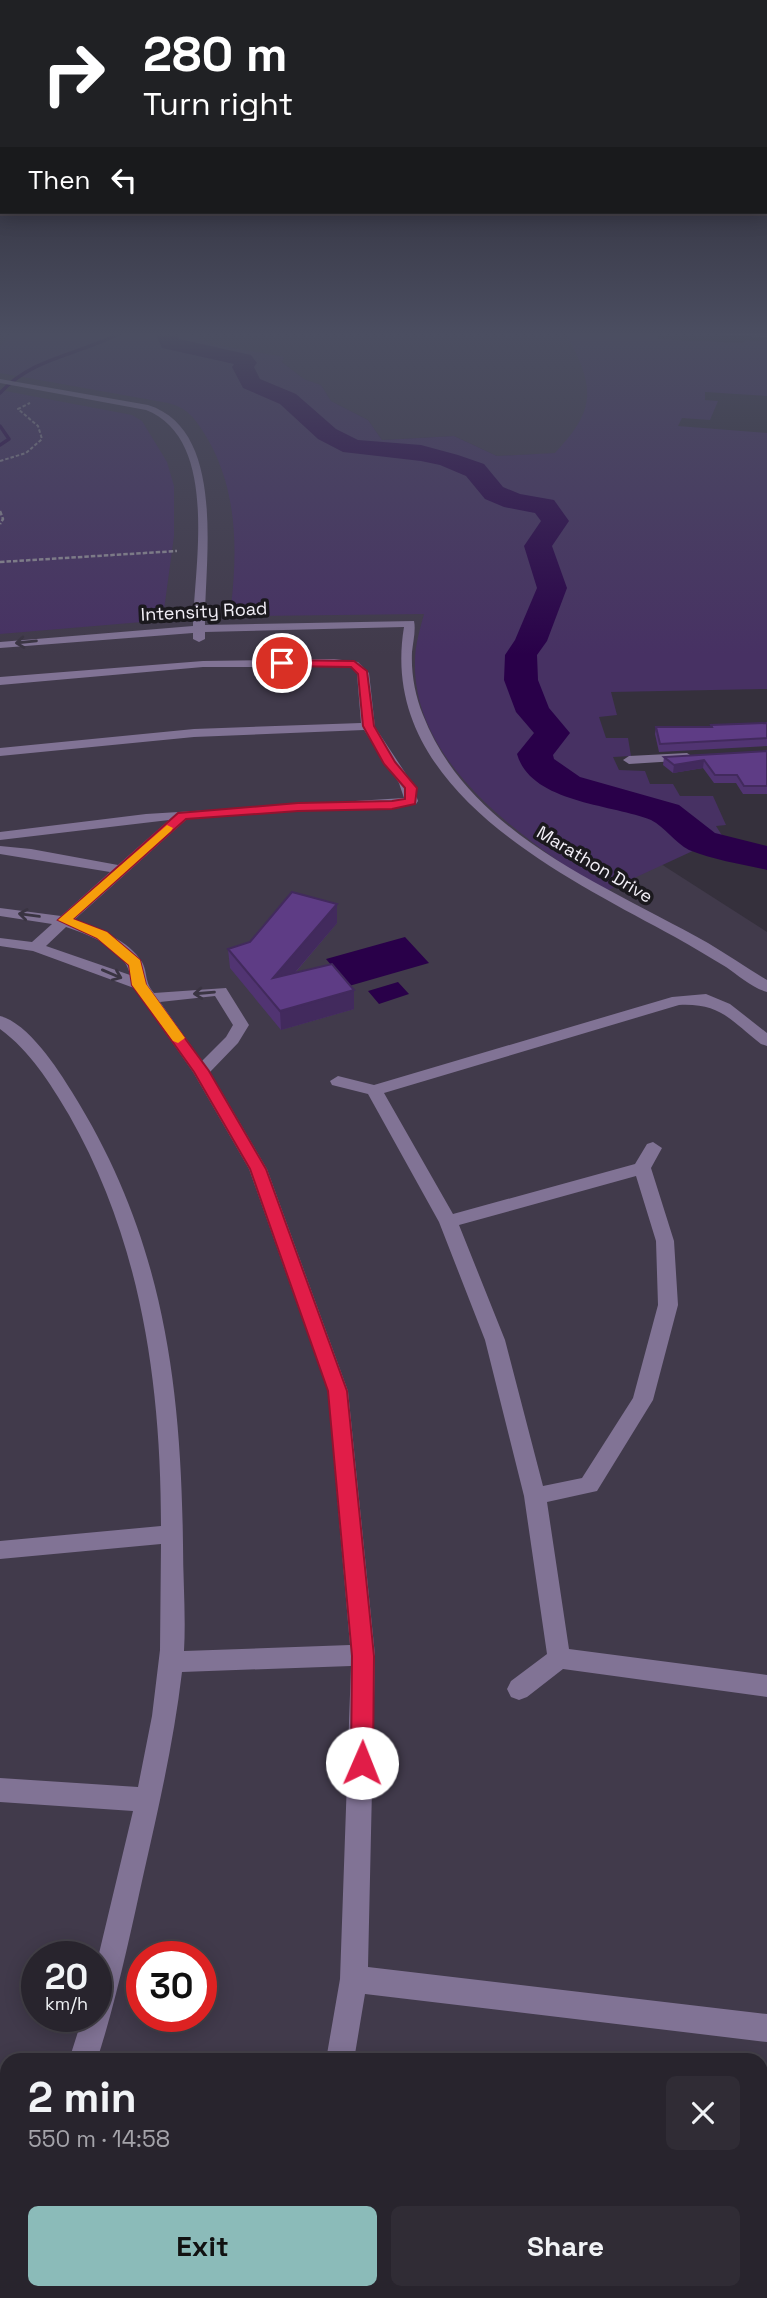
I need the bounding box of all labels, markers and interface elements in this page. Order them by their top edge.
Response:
text: 280 m [143,23,288,85]
icon: right [28,28,119,119]
text: Turn right [143,84,293,124]
icon: left [105,161,143,199]
text: Then [28,163,91,197]
street label: Intensity Road [140,596,268,626]
pin [252,633,312,693]
one-way arrow [15,636,38,649]
icon: arrive [263,644,301,682]
street label: Marathon Drive [533,820,657,908]
one-way arrow [18,908,41,921]
one-way arrow [101,968,123,981]
one-way arrow [193,987,216,1000]
position arrow [325,1726,399,1800]
speed limit sign: 30 [126,1941,217,2032]
text: 20 [45,1955,88,1999]
text: km/h [45,1992,88,2015]
text: 2 min [28,2071,137,2124]
button: close [666,2076,740,2150]
text: 550 m · 14:58 [28,2124,170,2154]
button: Exit [28,2206,377,2286]
button: Share [391,2206,740,2286]

